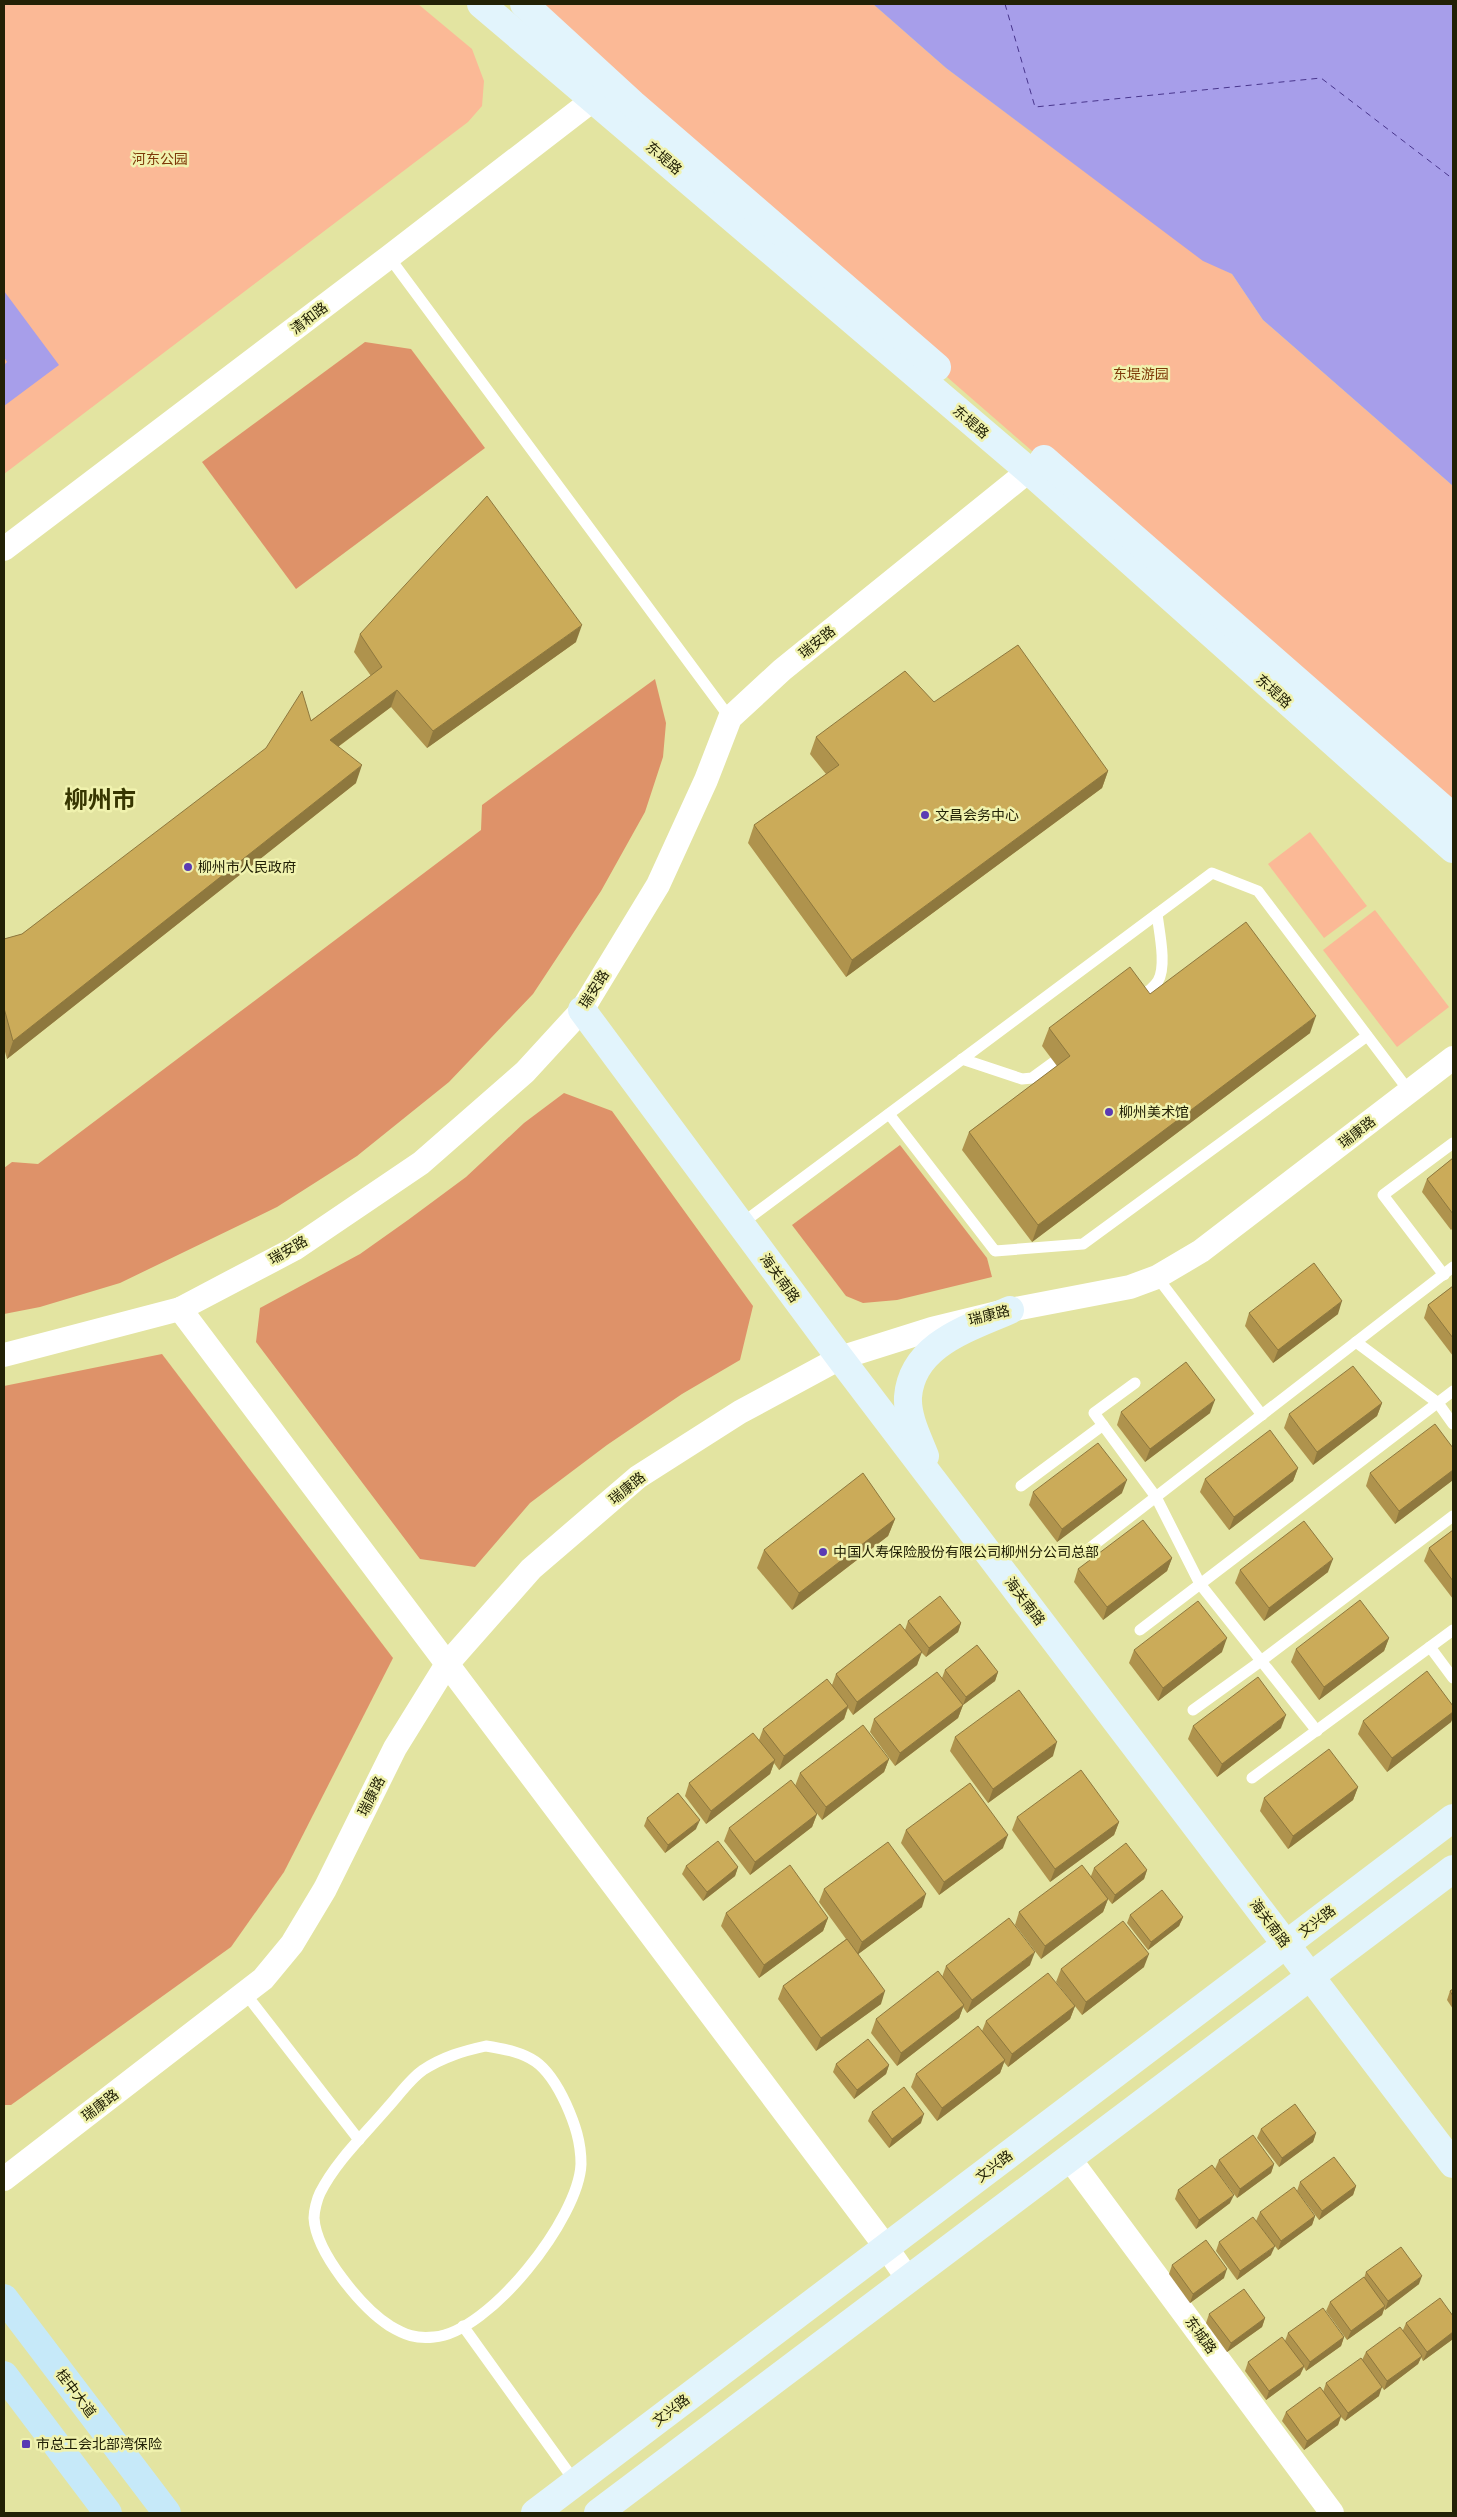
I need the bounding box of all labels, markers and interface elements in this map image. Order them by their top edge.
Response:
street label: 东堤路 [642,137,686,179]
park label: 河东公园 [132,150,188,168]
street label: 清和路 [287,298,331,338]
park label: 东堤游园 [1113,365,1169,383]
street label: 东堤路 [949,401,993,443]
street label: 瑞安路 [795,622,839,662]
street label: 东堤路 [1252,670,1296,712]
district label: 柳州市 [64,783,136,815]
place label: 文昌会务中心 [935,806,1019,824]
marker: 文昌会务中心 [919,809,931,821]
place label: 柳州市人民政府 [198,858,296,876]
marker: 柳州市人民政府 [182,861,194,873]
street label: 瑞安路 [575,966,613,1012]
place label: 柳州美术馆 [1119,1103,1189,1121]
marker: 柳州美术馆 [1103,1106,1115,1118]
street label: 瑞康路 [1335,1112,1379,1152]
street label: 瑞安路 [265,1232,311,1268]
street label: 海关南路 [756,1250,804,1306]
street label: 瑞康路 [966,1301,1012,1329]
street label: 瑞康路 [605,1468,649,1508]
place label: 中国人寿保险股份有限公司柳州分公司总部 [833,1543,1099,1561]
marker: 中国人寿保险股份有限公司柳州分公司总部 [817,1546,829,1558]
street label: 海关南路 [1001,1573,1049,1629]
street label: 瑞康路 [353,1773,389,1819]
street label: 海关南路 [1246,1895,1294,1951]
street label: 文兴路 [1295,1901,1339,1941]
street label: 瑞康路 [78,2085,122,2125]
street label: 文兴路 [972,2146,1016,2186]
street label: 东城路 [1181,2313,1221,2357]
street label: 桂中大道 [52,2365,100,2421]
street label: 文兴路 [649,2390,693,2430]
place label: 市总工会北部湾保险 [36,2435,162,2453]
marker: 市总工会北部湾保险 [20,2438,32,2450]

